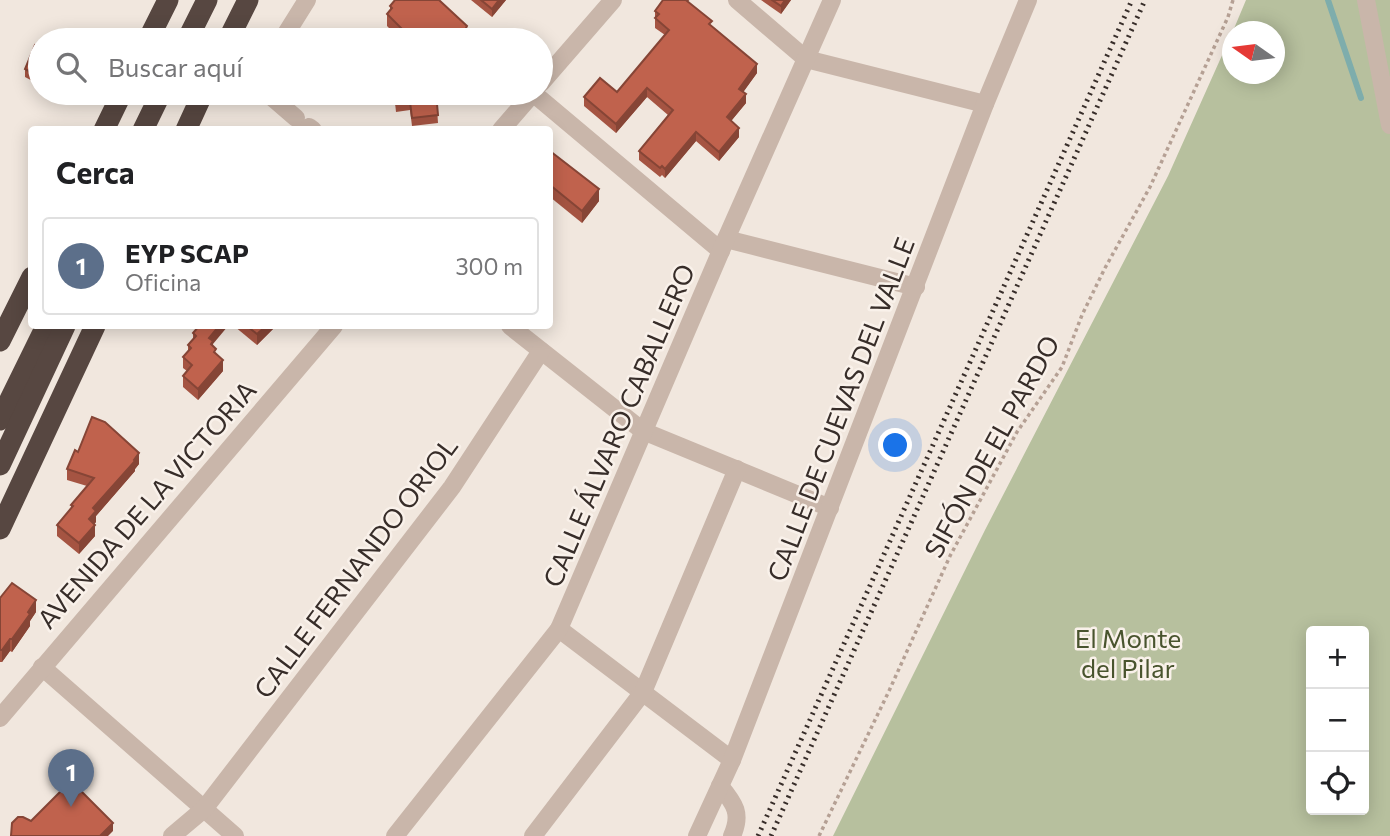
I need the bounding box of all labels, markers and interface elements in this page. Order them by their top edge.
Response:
north arrow [1222,21,1285,84]
search box [28,28,553,105]
icon: search [52,48,90,86]
text: Buscar aquí [108,51,243,82]
text: Cerca [56,153,135,190]
street label: CALLE DE CUEVAS DEL VALLE [760,233,920,585]
text: EYP SCAP [125,237,249,268]
text: 1 [76,252,86,280]
text: 300 m [455,252,523,280]
street label: CALLE ÁLVARO CABALLERO [536,259,700,591]
text: Oficina [125,268,201,296]
street label: SIFÓN DE EL PARDO [917,330,1065,562]
street label: AVENIDA DE LA VICTORIA [30,374,262,634]
your location [878,428,912,462]
street label: CALLE FERNANDO ORIOL [247,431,463,703]
park label: El Monte del Pilar [1075,622,1181,683]
map controls [1306,626,1369,815]
button: + [1306,626,1369,689]
button: − [1306,689,1369,752]
pin: 1 [48,749,94,807]
button: locate [1306,752,1369,815]

